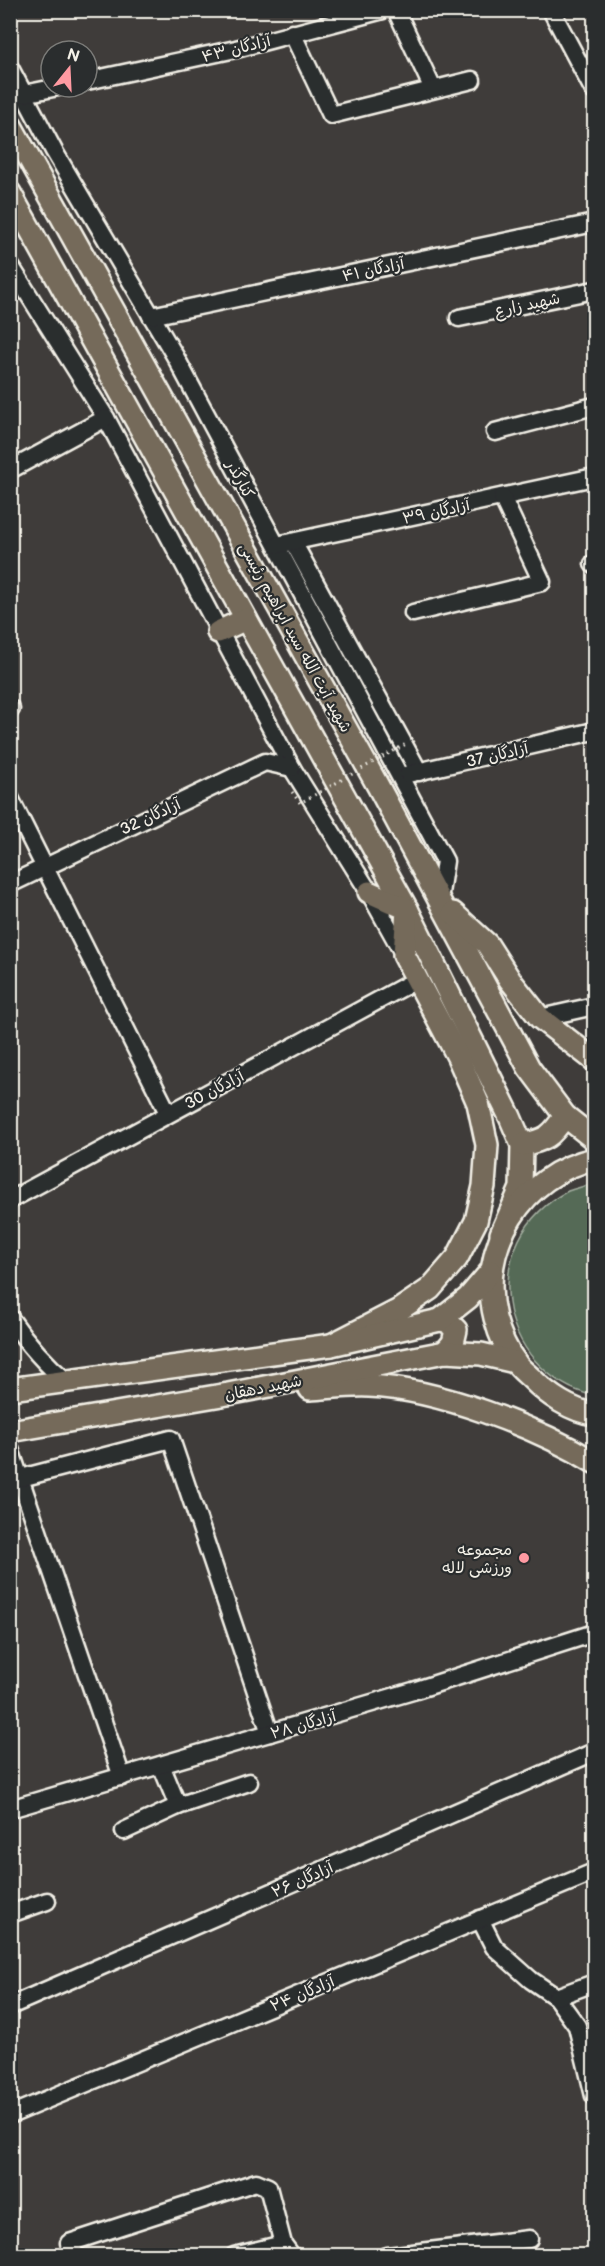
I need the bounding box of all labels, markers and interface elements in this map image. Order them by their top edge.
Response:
street label: آزادگان ۴۳ [200,31,274,67]
north arrow [39,39,99,99]
text: N [65,45,82,67]
street label: آزادگان ۴۱ [340,253,407,286]
street label: شهید زارع [493,289,562,323]
street label: کنارگذر [221,456,259,502]
street label: آزادگان ۳۹ [401,495,473,529]
street label: شهید آیت الله سید ابراهیم رئیسی [233,539,355,737]
street label: آزادگان 37 [464,738,531,772]
street label: آزادگان 32 [117,794,185,840]
street label: آزادگان 30 [181,1065,249,1114]
street label: شهید دهقان [223,1372,304,1405]
place label: مجموعه ورزشی لاله [442,1541,512,1578]
marker: مجموعه ورزشی لاله [517,1551,531,1565]
street label: ۲۸ آزادگان [268,1706,339,1744]
street label: ۲۶ آزادگان [268,1857,337,1902]
street label: ۲۴ آزادگان [267,1971,339,2016]

